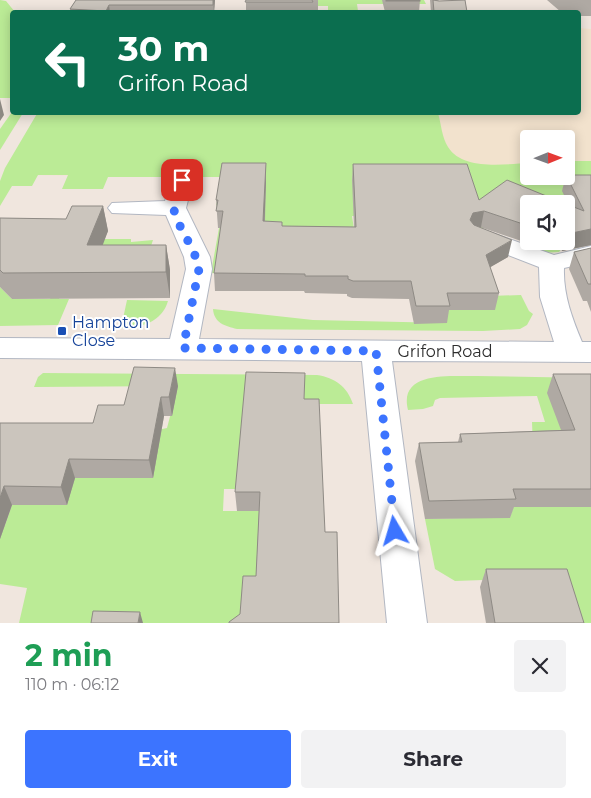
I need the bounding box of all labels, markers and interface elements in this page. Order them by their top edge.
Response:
text: 30 m [118,27,209,70]
icon: left [35,30,100,95]
text: Grifon Road [118,70,249,97]
north arrow [520,130,575,185]
map controls [520,130,575,250]
pin [161,159,203,201]
icon: arrive [168,166,196,194]
button: sound [520,195,575,250]
place label: Hampton Close [72,313,149,350]
marker: Hampton Close [56,325,68,337]
street label: Grifon Road [397,342,493,361]
position arrow [368,504,420,556]
text: 2 min [25,637,112,674]
button: close [514,640,566,692]
text: 110 m · 06:12 [25,675,119,694]
button: Exit [25,730,291,788]
button: Share [301,730,566,788]

